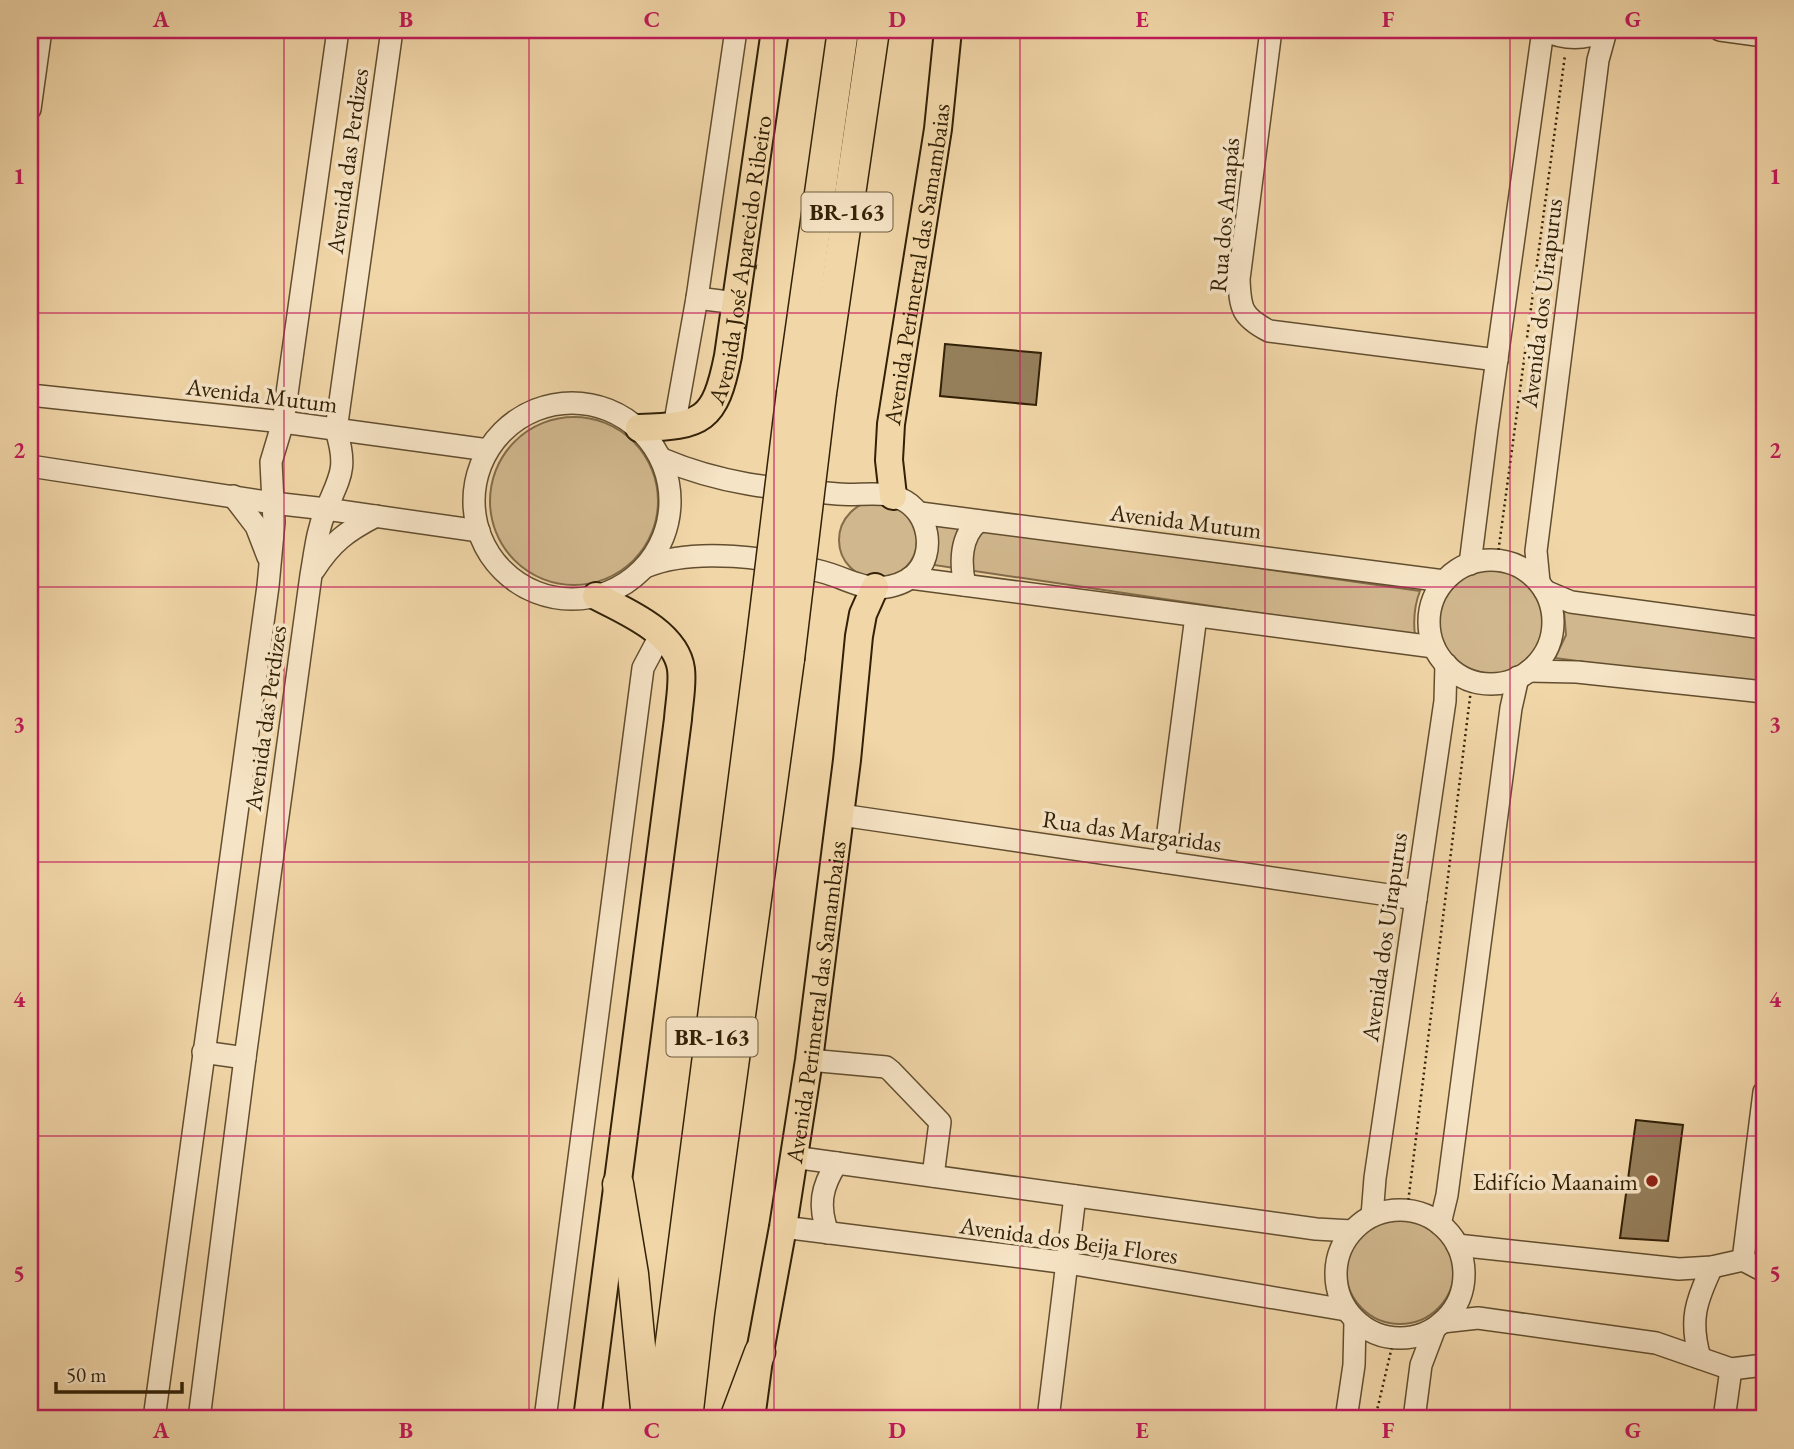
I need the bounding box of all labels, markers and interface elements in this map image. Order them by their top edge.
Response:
text: A [152,4,170,34]
text: B [399,4,413,34]
text: C [644,4,660,34]
text: D [888,4,906,34]
text: E [1135,4,1149,34]
text: F [1382,4,1395,34]
text: G [1625,4,1641,34]
street label: Avenida das Perdizes [318,66,375,257]
street label: Avenida Perimetral das Samambaias [875,102,956,428]
street label: Avenida José Aparecido Ribeiro [699,113,778,410]
street label: Rua dos Amapás [1202,137,1246,293]
text: 1 [13,161,25,191]
text: 1 [1769,161,1781,191]
road number: BR-163 [802,192,892,232]
street label: Avenida dos Uirapurus [1513,197,1569,410]
street label: Avenida Mutum [183,370,340,420]
text: 2 [13,435,25,465]
text: 2 [1769,435,1781,465]
street label: Avenida Mutum [1107,496,1264,546]
street label: Avenida das Perdizes [236,623,293,814]
text: 3 [13,709,25,739]
text: 3 [1769,709,1781,739]
street label: Rua das Margaridas [1040,803,1224,859]
street label: Avenida dos Uirapurus [1354,831,1414,1044]
street label: Avenida Perimetral das Samambaias [777,839,852,1166]
text: 4 [13,984,26,1014]
text: 4 [1769,984,1782,1014]
road number: BR-163 [666,1018,758,1056]
place label: Edifício Maanaim [1472,1166,1638,1197]
marker: Edifício Maanaim [1644,1173,1660,1189]
street label: Avenida dos Beija Flores [957,1209,1180,1271]
text: 5 [13,1258,25,1288]
text: 5 [1769,1258,1781,1288]
scale bar [56,1351,182,1395]
text: 50 m [66,1361,107,1388]
text: A [152,1415,170,1445]
text: B [399,1415,413,1445]
text: C [644,1415,660,1445]
text: D [888,1415,906,1445]
text: E [1135,1415,1149,1445]
text: F [1382,1415,1395,1445]
text: G [1625,1415,1641,1445]

